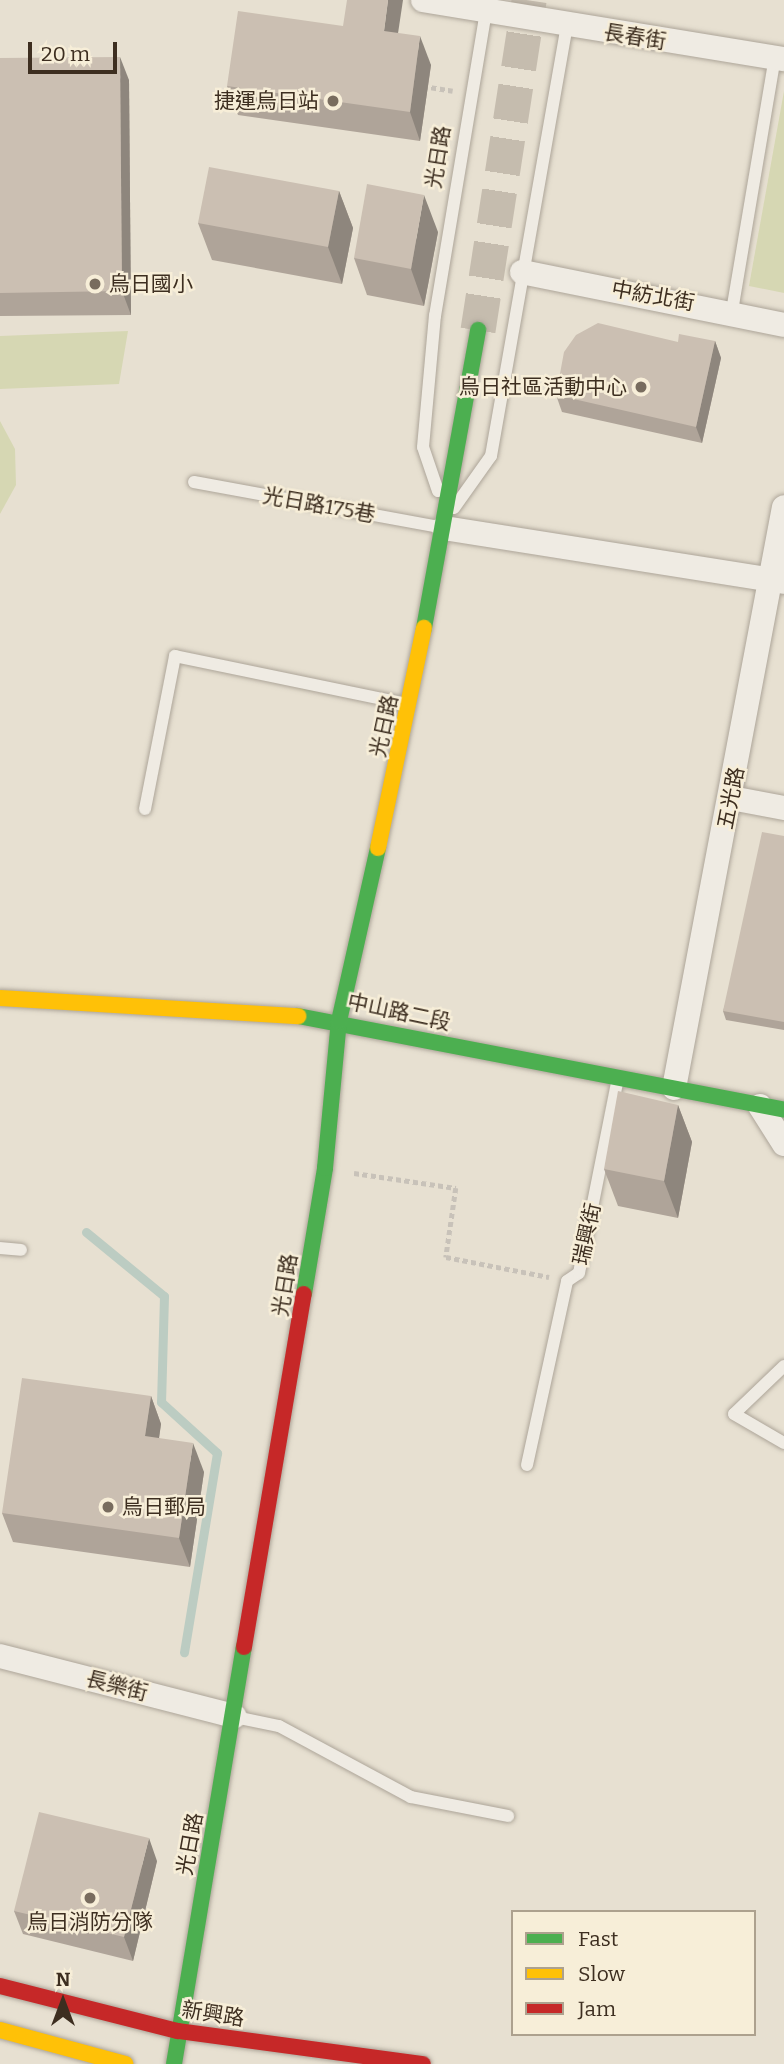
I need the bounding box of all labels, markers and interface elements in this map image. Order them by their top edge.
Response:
street label: 長春街 [602,20,668,54]
scale bar [32,28,121,72]
text: 20 m [41,41,90,67]
place label: 捷運烏日站 [214,88,319,114]
marker: 捷運烏日站 [325,93,341,109]
street label: 光日路 [421,124,455,190]
place label: 烏日國小 [109,271,193,297]
marker: 烏日國小 [87,276,103,292]
street label: 中紡北街 [609,276,697,316]
place label: 烏日社區活動中心 [459,374,627,400]
marker: 烏日社區活動中心 [633,379,649,395]
street label: 光日路175巷 [261,483,377,527]
street label: 光日路 [365,693,403,759]
street label: 五光路 [713,765,749,831]
street label: 中山路二段 [345,989,453,1035]
street label: 瑞興街 [568,1201,606,1267]
street label: 光日路 [268,1252,302,1318]
place label: 烏日郵局 [122,1494,206,1520]
marker: 烏日郵局 [100,1499,116,1515]
street label: 長樂街 [83,1666,151,1706]
street label: 光日路 [172,1811,208,1877]
marker: 烏日消防分隊 [82,1890,98,1906]
place label: 烏日消防分隊 [27,1909,153,1935]
legend [511,1910,756,2036]
text: Fast [578,1926,618,1952]
text: Slow [578,1961,625,1987]
north arrow [28,1966,98,2036]
text: N [56,1968,70,1991]
text: Jam [578,1996,616,2022]
street label: 新興路 [180,1997,246,2031]

